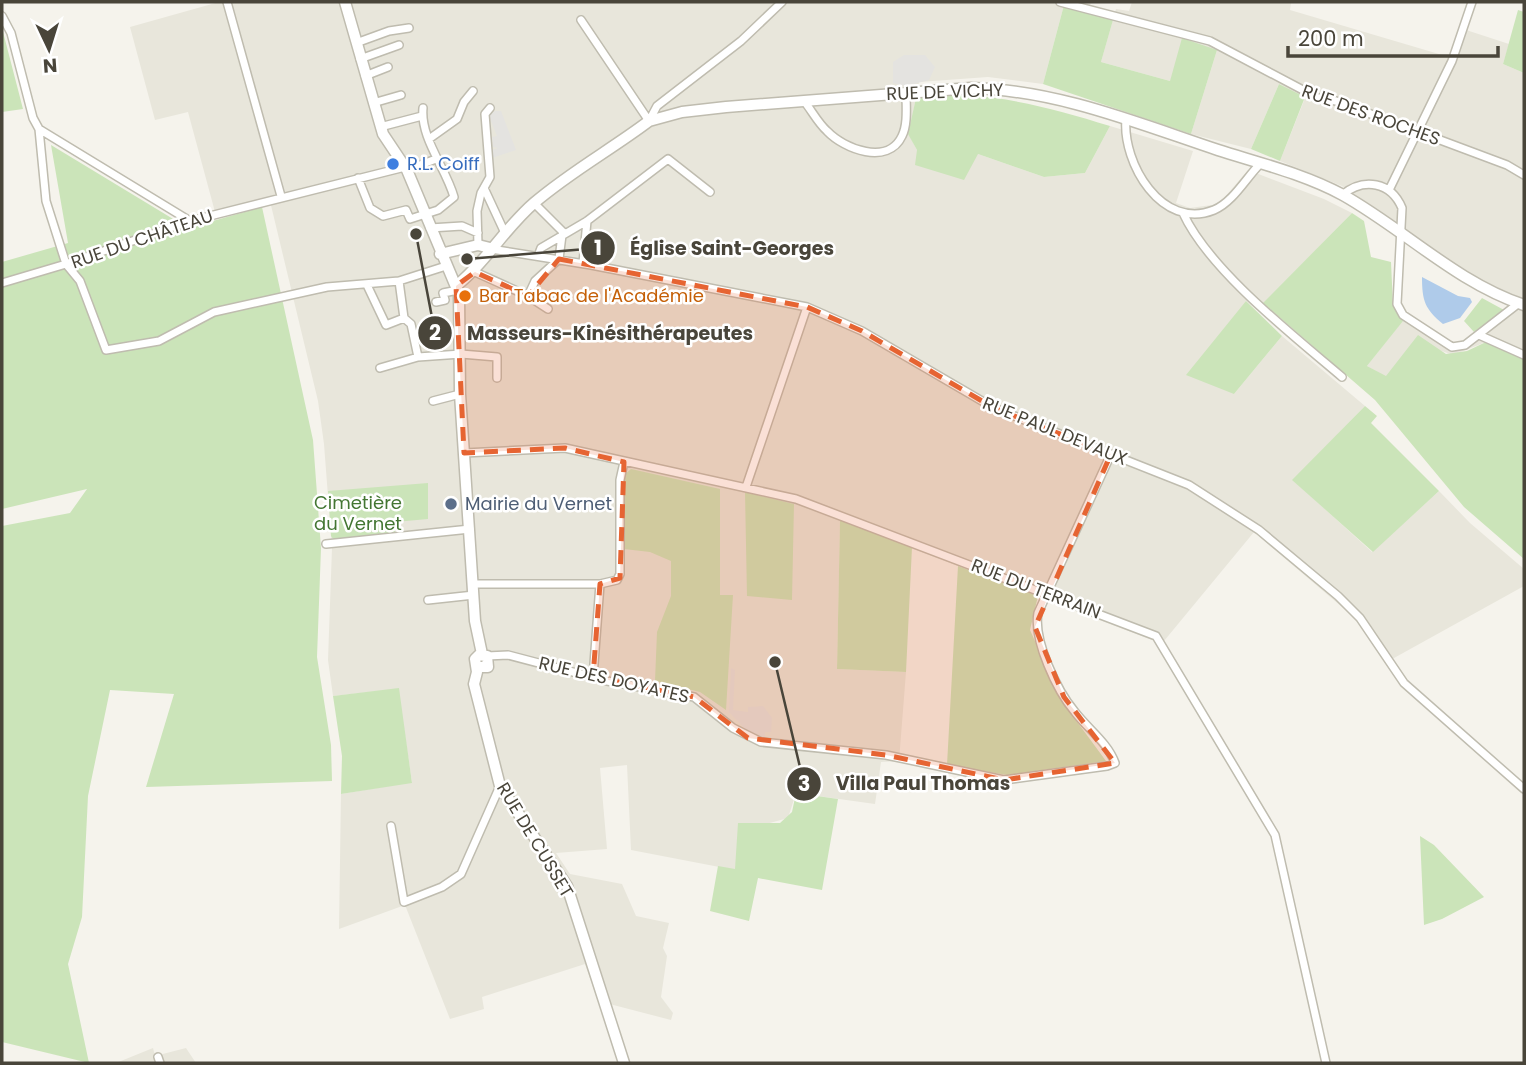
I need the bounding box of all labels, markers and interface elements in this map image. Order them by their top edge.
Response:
north arrow [14,14,84,84]
scale bar [1288,14,1498,58]
text: 200 m [1298,24,1364,53]
text: N [42,51,58,79]
street label: RUE DE VICHY [886,77,1005,106]
street label: RUE DES ROCHES [1298,78,1444,151]
place label: R.L. Coiff [407,151,480,176]
marker: R.L. Coiff [385,156,401,172]
street label: RUE DU CHÂTEAU [68,203,216,275]
callout: Église Saint-Georges [581,228,848,268]
text: 1 [594,233,602,262]
text: Église Saint-Georges [630,235,834,262]
place label: Bar Tabac de l'Académie [479,283,704,308]
marker: Bar Tabac de l'Académie [457,288,473,304]
callout: Masseurs-Kinésithérapeutes [418,313,767,353]
text: 2 [429,318,441,347]
text: Masseurs-Kinésithérapeutes [467,320,753,347]
street label: RUE PAUL DEVAUX [979,390,1131,471]
park label: Cimetière du Vernet [314,490,402,536]
place label: Mairie du Vernet [465,491,612,516]
marker: Mairie du Vernet [443,496,459,512]
street label: RUE DU TERRAIN [968,552,1105,625]
street label: RUE DES DOYATES [537,650,692,709]
callout: Villa Paul Thomas [786,764,1024,804]
text: 3 [798,769,810,798]
text: Villa Paul Thomas [836,770,1010,797]
street label: RUE DE CUSSET [491,778,580,902]

